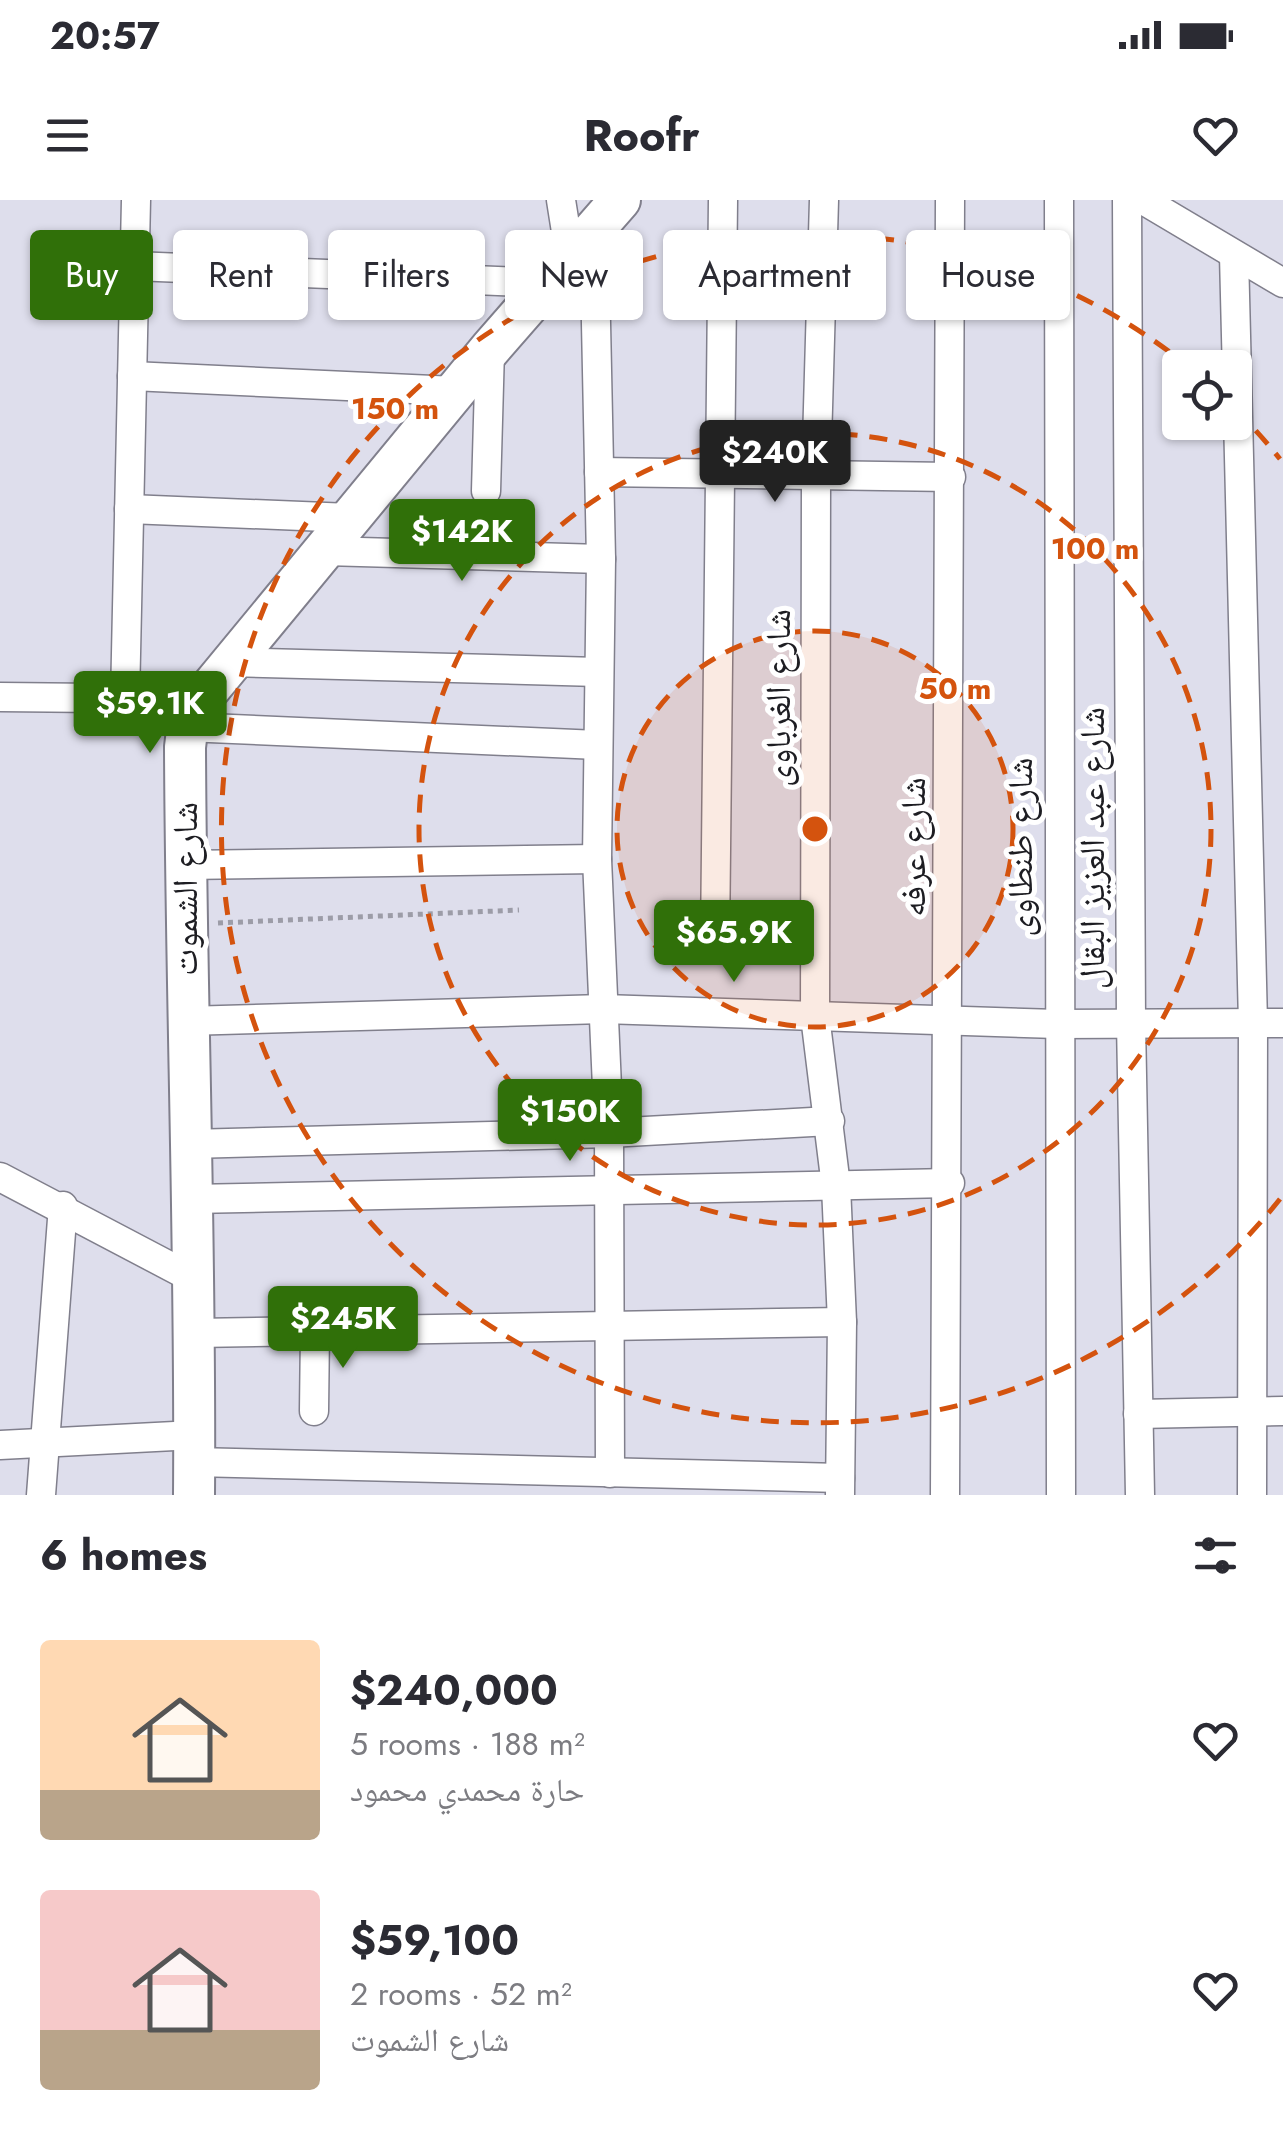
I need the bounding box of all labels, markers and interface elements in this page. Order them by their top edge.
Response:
text: 20:57 [50,8,160,63]
text: Roofr [583,103,700,168]
icon: menu [40,108,95,163]
icon: heart [1188,108,1243,163]
chip: Buy [30,230,153,320]
chip: Rent [173,230,308,320]
chip: Filters [328,230,485,320]
chip: New [505,230,643,320]
chip: Apartment [663,230,886,320]
chip: House [906,230,1070,320]
map controls [1162,350,1252,440]
button: locate [1162,350,1252,440]
text: 150 m [351,387,439,430]
pin: $240K [705,420,845,505]
text: $240K [722,429,828,475]
pin: $142K [392,499,532,584]
text: $142K [411,508,513,554]
text: 100 m [1051,527,1139,570]
street label: شارع الغرباوى [753,609,803,787]
text: 50 m [919,667,991,710]
pin: $59.1K [69,671,231,756]
text: $59.1K [96,680,204,726]
street label: شارع عبد العزيز البقال [1067,707,1117,989]
street label: شارع طنطاوى [995,757,1045,937]
street label: شارع عرفه [888,777,938,917]
street label: شارع الشموت [160,802,210,976]
centre of rings [797,811,833,847]
pin: $65.9K [653,900,815,985]
text: $65.9K [676,909,792,955]
pin: $150K [500,1079,640,1164]
text: $150K [520,1088,620,1134]
pin: $245K [273,1286,413,1371]
text: $245K [290,1295,396,1341]
text: 6 homes [40,1525,207,1586]
icon: filters [1188,1528,1243,1583]
text: $240,000 [350,1660,558,1721]
icon: home [120,1680,240,1800]
icon: heart [1188,1713,1243,1768]
text: 5 rooms · 188 m² [350,1721,585,1767]
text: حارة محمدي محمود [350,1767,584,1813]
text: $59,100 [350,1910,519,1971]
icon: home [120,1930,240,2050]
icon: heart [1188,1963,1243,2018]
text: 2 rooms · 52 m² [350,1971,572,2017]
text: شارع الشموت [350,2017,509,2063]

